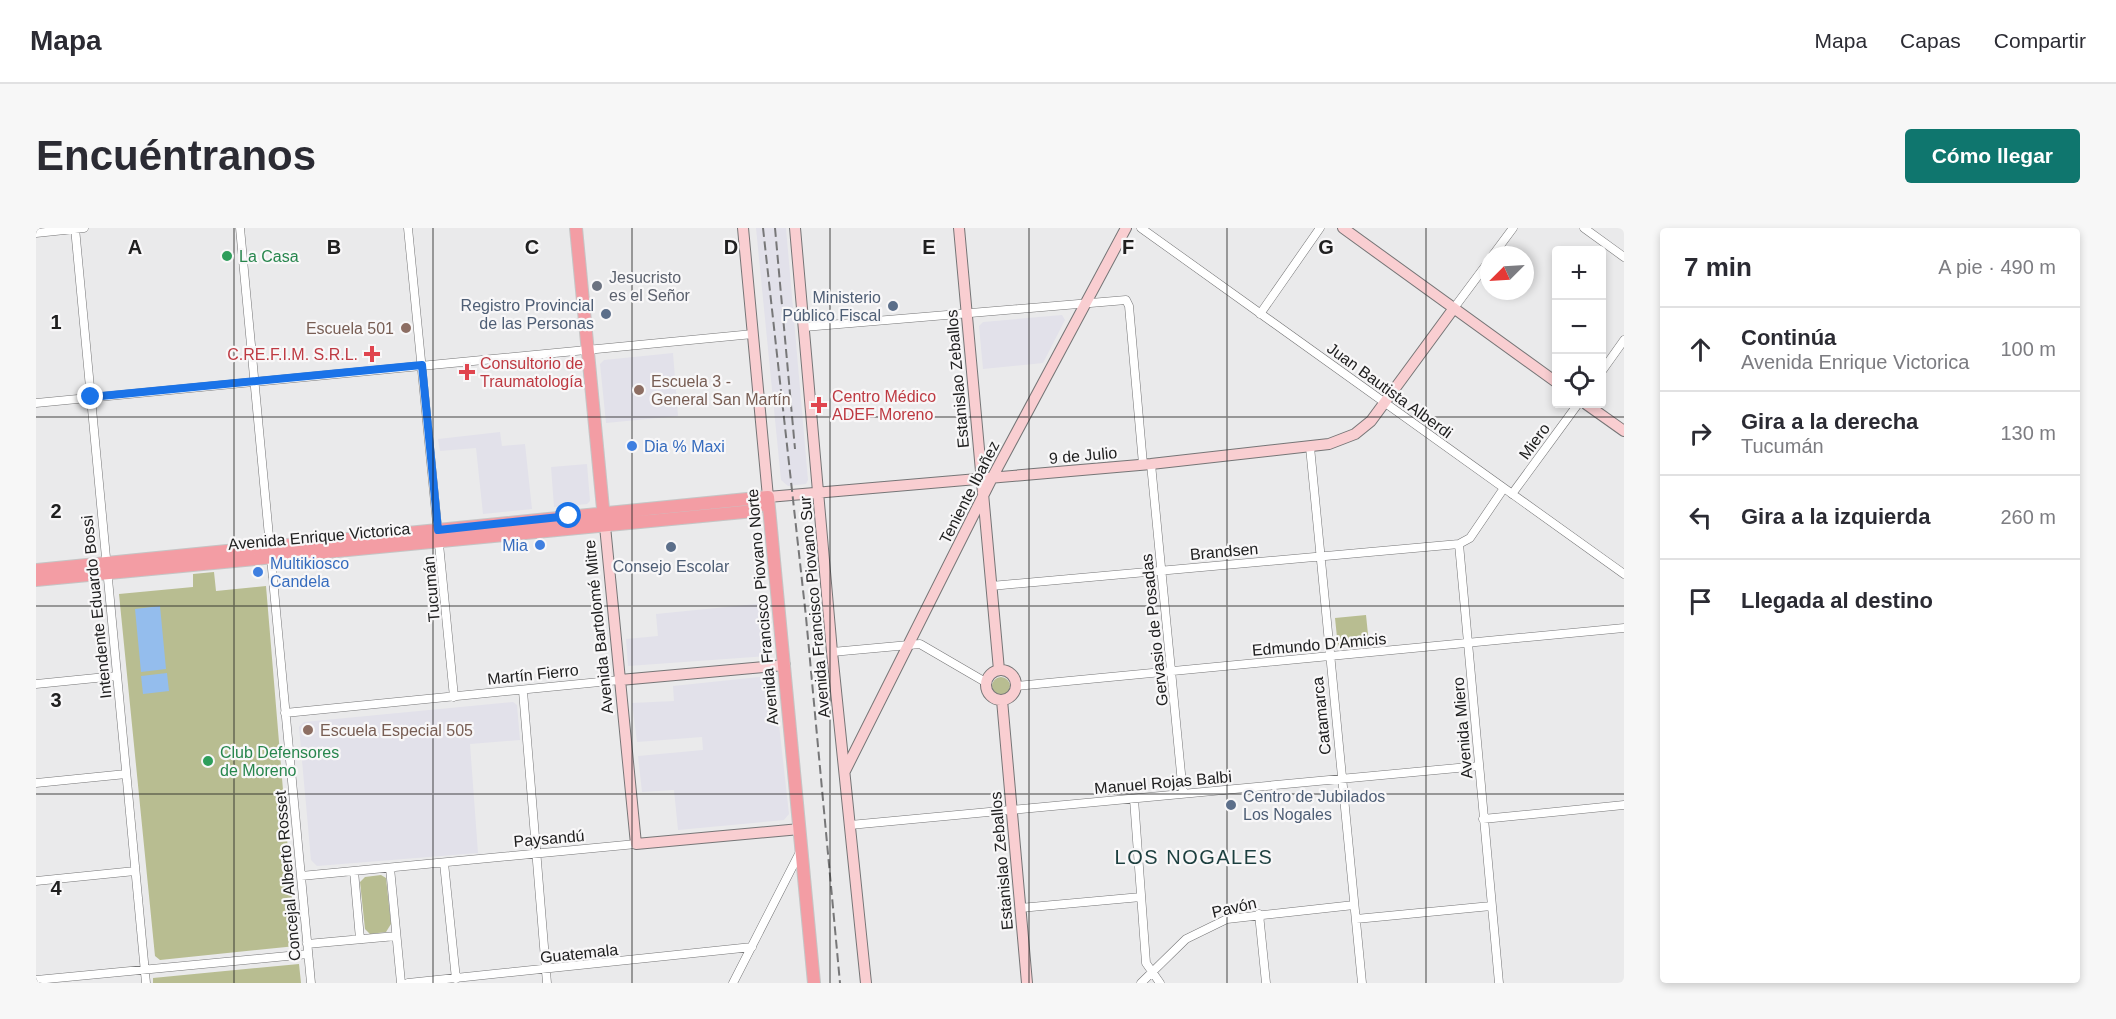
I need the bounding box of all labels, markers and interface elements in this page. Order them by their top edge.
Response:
text: Mapa [30,25,102,56]
text: Mapa [1815,29,1867,52]
text: Capas [1900,29,1961,52]
text: Compartir [1994,29,2086,52]
button: Cómo llegar [1905,129,2080,183]
text: Encuéntranos [36,132,316,179]
text: A [128,236,142,258]
text: B [327,236,341,258]
text: C [525,236,539,258]
text: D [724,236,738,258]
text: E [922,236,936,258]
text: F [1122,236,1134,258]
text: G [1318,236,1334,258]
north arrow [1480,246,1534,300]
map controls [1552,246,1606,408]
button: + [1552,246,1606,300]
place label: La Casa [239,248,299,265]
marker: La Casa [220,249,234,263]
text: 7 min [1684,252,1752,282]
text: A pie · 490 m [1938,256,2056,278]
place label: Jesucristo es el Señor [609,269,691,304]
marker: Jesucristo es el Señor [590,279,604,293]
place label: Ministerio Público Fiscal [782,289,881,324]
place label: Registro Provincial de las Personas [461,297,594,332]
marker: Ministerio Público Fiscal [886,299,900,313]
button: − [1552,300,1606,354]
marker: Registro Provincial de las Personas [599,307,613,321]
street label: Estanislao Zeballos [943,309,972,449]
text: 1 [50,311,62,333]
place label: Escuela 501 [306,320,394,337]
marker: Escuela 501 [399,321,413,335]
text: Continúa [1741,325,1836,350]
icon: ahead [1684,333,1717,366]
text: 100 m [2000,338,2056,360]
street label: Juan Bautista Alberdi [1324,339,1456,441]
marker: C.RE.F.I.M. S.R.L. [363,345,381,363]
place label: C.RE.F.I.M. S.R.L. [227,346,358,363]
text: Avenida Enrique Victorica [1741,351,1969,373]
button: locate [1552,354,1606,408]
place label: Consultorio de Traumatología [480,355,583,390]
marker: Consultorio de Traumatología [458,363,476,381]
place label: Escuela 3 - General San Martín [651,373,791,408]
route end [77,383,103,409]
marker: Escuela 3 - General San Martín [632,383,646,397]
place label: Centro Médico ADEF Moreno [832,388,936,423]
marker: Centro Médico ADEF Moreno [810,396,828,414]
text: Gira a la derecha [1741,409,1918,434]
icon: right [1684,417,1717,450]
street label: Miero [1516,420,1553,462]
text: 130 m [2000,422,2056,444]
text: Tucumán [1741,435,1824,457]
place label: Dia % Maxi [644,438,725,455]
street label: Teniente Ibañez [936,438,1003,546]
marker: Dia % Maxi [625,439,639,453]
street label: 9 de Julio [1048,444,1118,467]
street label: Avenida Francisco Piovano Norte [744,488,781,726]
street label: Avenida Francisco Piovano Sur [796,495,833,719]
text: 2 [50,500,62,522]
icon: left [1684,501,1717,534]
route start [555,502,581,528]
text: Gira a la izquierda [1741,504,1931,529]
text: 260 m [2000,506,2056,528]
street label: Intendente Eduardo Bossi [78,514,115,699]
street label: Avenida Enrique Victorica [227,520,411,553]
place label: Mia [502,537,528,554]
marker: Mia [533,538,547,552]
street label: Avenida Bartolomé Mitre [581,539,616,715]
marker: Consejo Escolar [664,540,678,554]
street label: Brandsen [1189,540,1259,563]
street label: Gervasio de Posadas [1138,553,1171,707]
place label: Multikiosco Candela [270,555,349,590]
street label: Tucumán [420,555,443,623]
place label: Consejo Escolar [613,558,730,575]
marker: Multikiosco Candela [251,565,265,579]
icon: arrive [1684,585,1717,618]
text: Llegada al destino [1741,588,1933,613]
street label: Edmundo D'Amicis [1251,630,1387,659]
street label: Martín Fierro [487,661,580,688]
street label: Catamarca [1309,676,1334,756]
street label: Avenida Miero [1450,676,1475,779]
text: 3 [50,689,62,711]
place label: Escuela Especial 505 [320,722,473,739]
marker: Escuela Especial 505 [301,723,315,737]
place label: Club Defensores de Moreno [220,744,339,779]
marker: Club Defensores de Moreno [201,754,215,768]
street label: Manuel Rojas Balbi [1094,768,1232,797]
place label: Centro de Jubilados Los Nogales [1243,788,1385,823]
street label: Concejal Alberto Rosset [272,790,303,962]
street label: Estanislao Zeballos [987,791,1016,931]
marker: Centro de Jubilados Los Nogales [1224,798,1238,812]
street label: Paysandú [513,827,585,850]
district label: LOS NOGALES [1115,846,1273,868]
text: 4 [50,877,62,899]
street label: Pavón [1210,894,1258,921]
street label: Guatemala [539,941,619,966]

